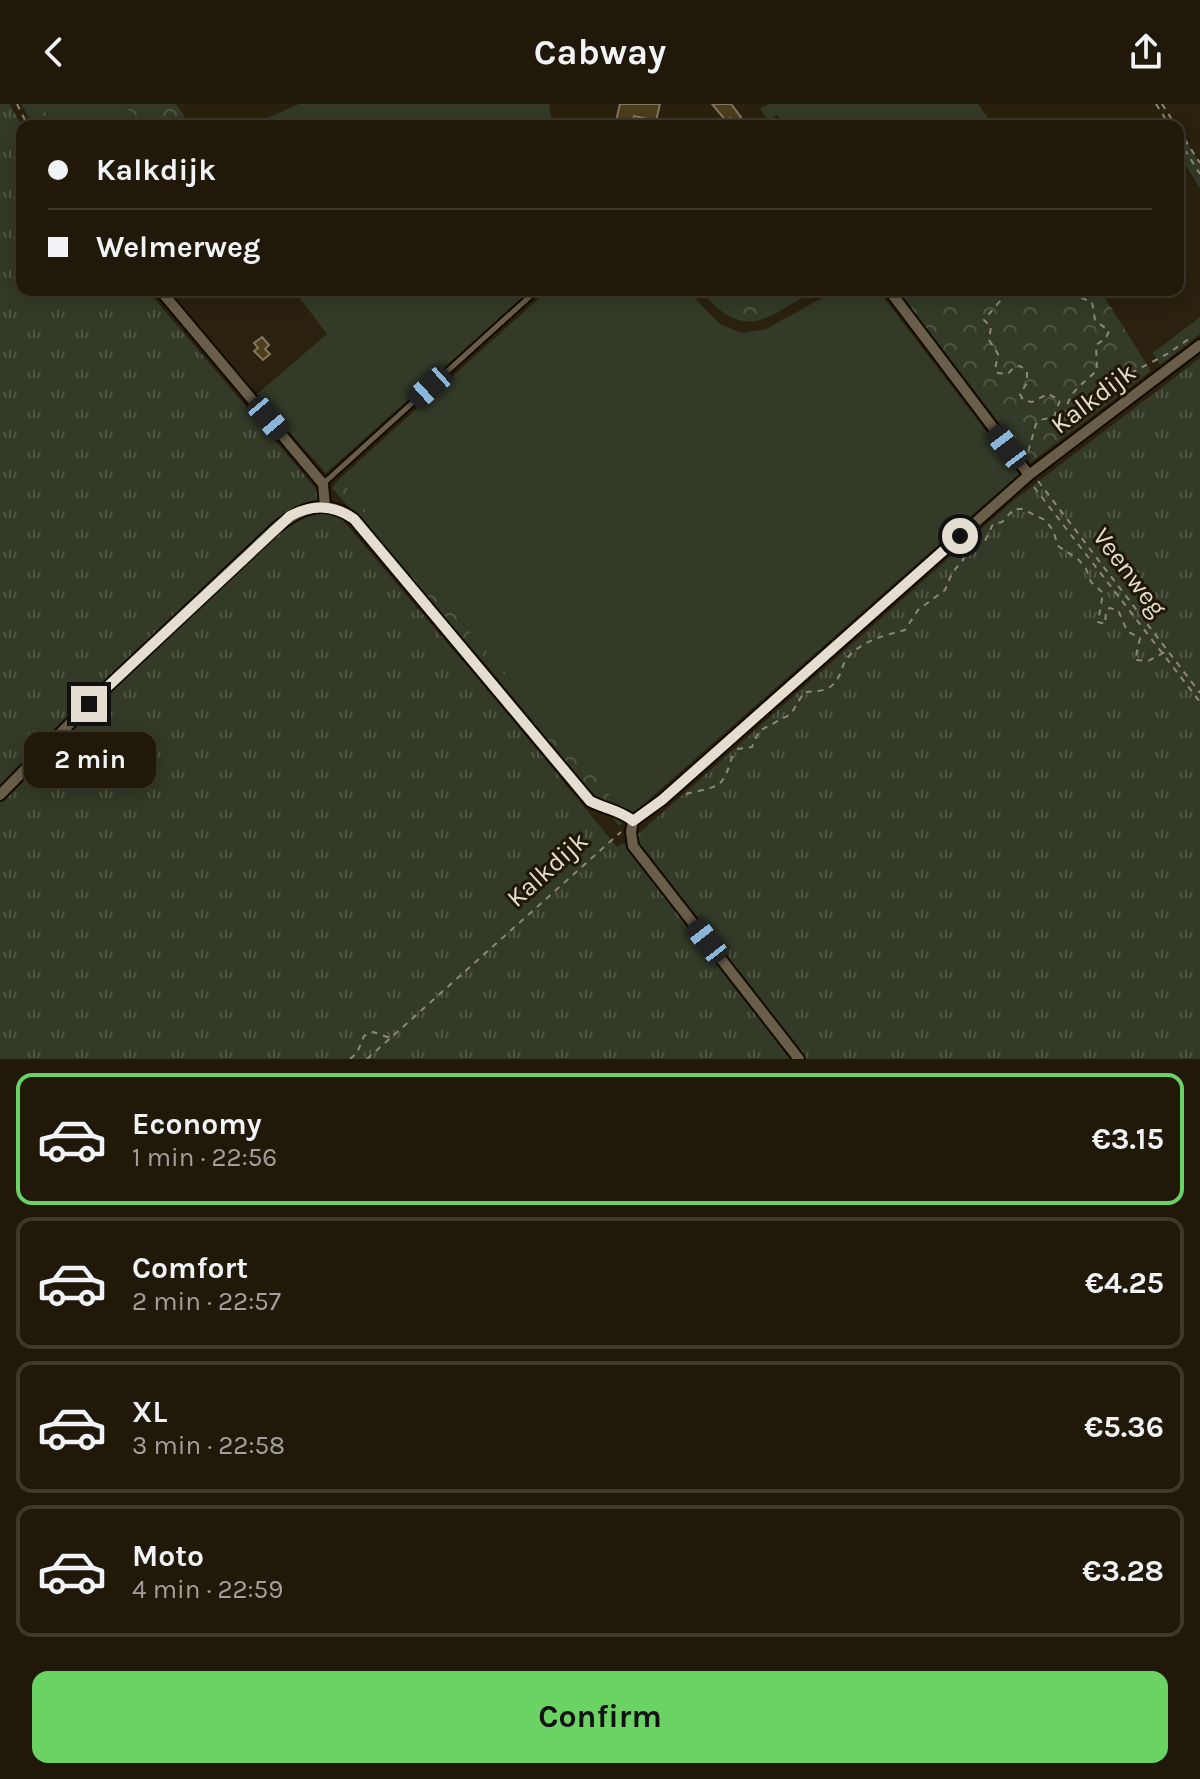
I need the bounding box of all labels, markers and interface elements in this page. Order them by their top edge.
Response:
icon: back [32,30,76,74]
icon: share [1124,30,1168,74]
text: Cabway [534,31,666,73]
text: Kalkdijk [96,152,216,188]
text: Welmerweg [96,229,260,265]
street label: Kalkdijk [1045,357,1142,440]
car [404,362,456,412]
car [243,392,293,444]
car [983,421,1031,473]
route start [942,518,978,554]
street label: Veenweg [1086,522,1173,623]
route end [71,686,107,722]
callout: 2 min [23,732,155,788]
text: 2 min [54,744,126,775]
street label: Kalkdijk [501,825,594,914]
car [683,915,731,967]
icon: car [36,1103,108,1175]
text: Economy [132,1106,262,1142]
text: €3.15 [1092,1121,1164,1157]
text: 1 min · 22:56 [132,1142,277,1173]
icon: car [36,1247,108,1319]
text: Comfort [132,1250,248,1286]
text: €4.25 [1085,1265,1164,1301]
text: 2 min · 22:57 [132,1286,281,1317]
icon: car [36,1391,108,1463]
text: XL [132,1394,167,1430]
text: €5.36 [1084,1409,1164,1445]
text: 3 min · 22:58 [132,1430,285,1461]
icon: car [36,1535,108,1607]
text: Moto [132,1538,204,1574]
text: €3.28 [1082,1553,1164,1589]
text: 4 min · 22:59 [132,1574,283,1605]
button: Confirm [32,1671,1168,1763]

